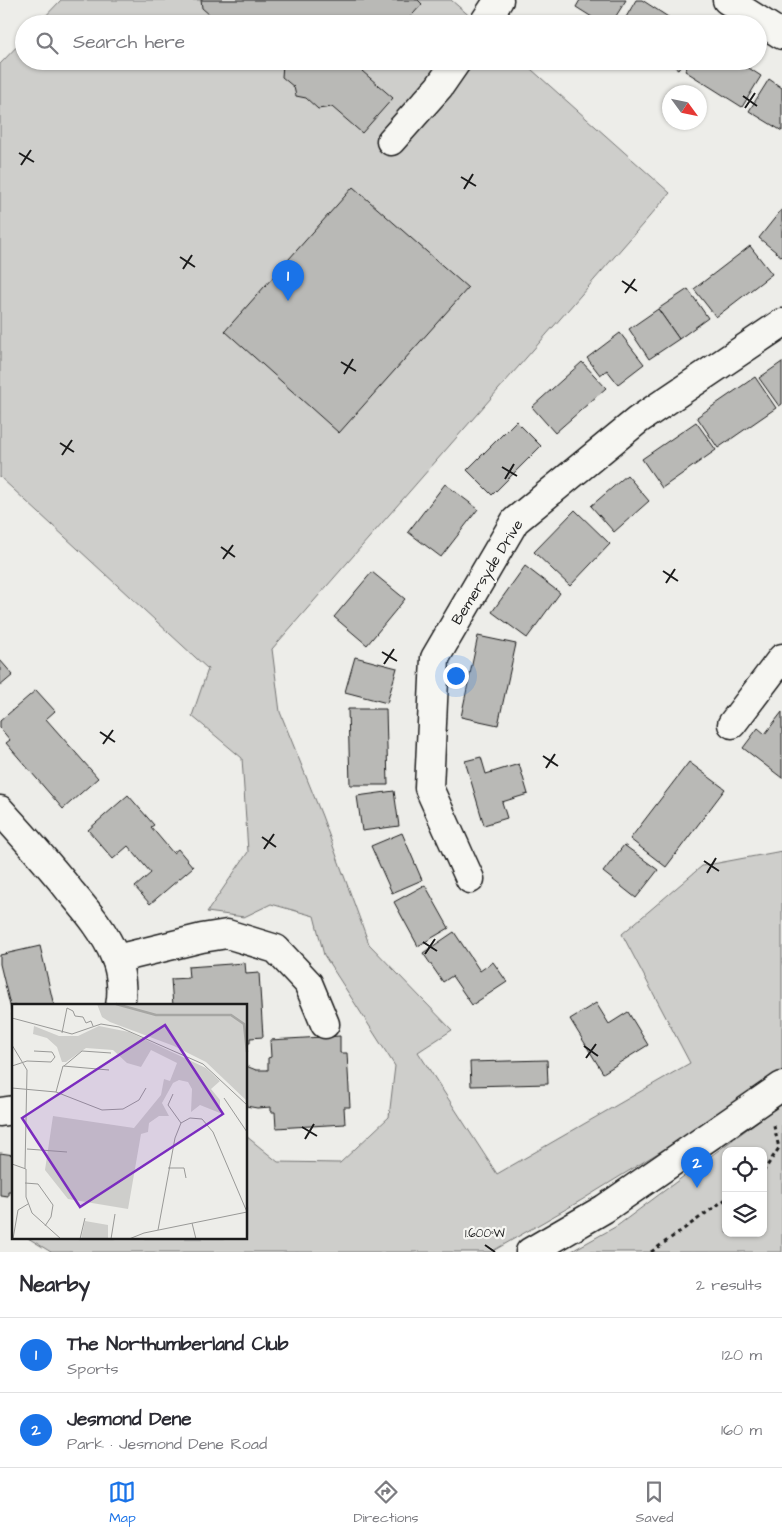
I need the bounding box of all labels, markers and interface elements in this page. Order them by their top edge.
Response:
search box [15,15,767,70]
icon: search [33,29,61,57]
text: Search here [73,29,185,56]
north arrow [662,85,707,130]
pin: 1 [272,260,304,301]
street label: Bemersyde Drive [447,516,529,629]
your location [443,663,469,689]
inset map [12,1004,248,1240]
pin: 2 [681,1147,713,1188]
map controls [722,1147,767,1237]
button: locate [722,1147,767,1192]
button: layers [722,1192,767,1237]
text: 1.600°W [465,1225,506,1242]
text: Nearby [20,1270,90,1299]
text: 2 results [696,1274,762,1296]
text: The Northumberland Club [67,1331,288,1358]
text: 1 [35,1344,37,1366]
text: 120 m [722,1344,762,1366]
text: Sports [67,1358,119,1380]
text: Jesmond Dene [67,1406,192,1433]
text: 2 [31,1419,41,1441]
text: 160 m [721,1419,762,1441]
text: Park · Jesmond Dene Road [67,1433,267,1455]
tab: Map [108,1478,136,1528]
tab: Directions [353,1478,418,1528]
tab: Saved [635,1478,674,1528]

